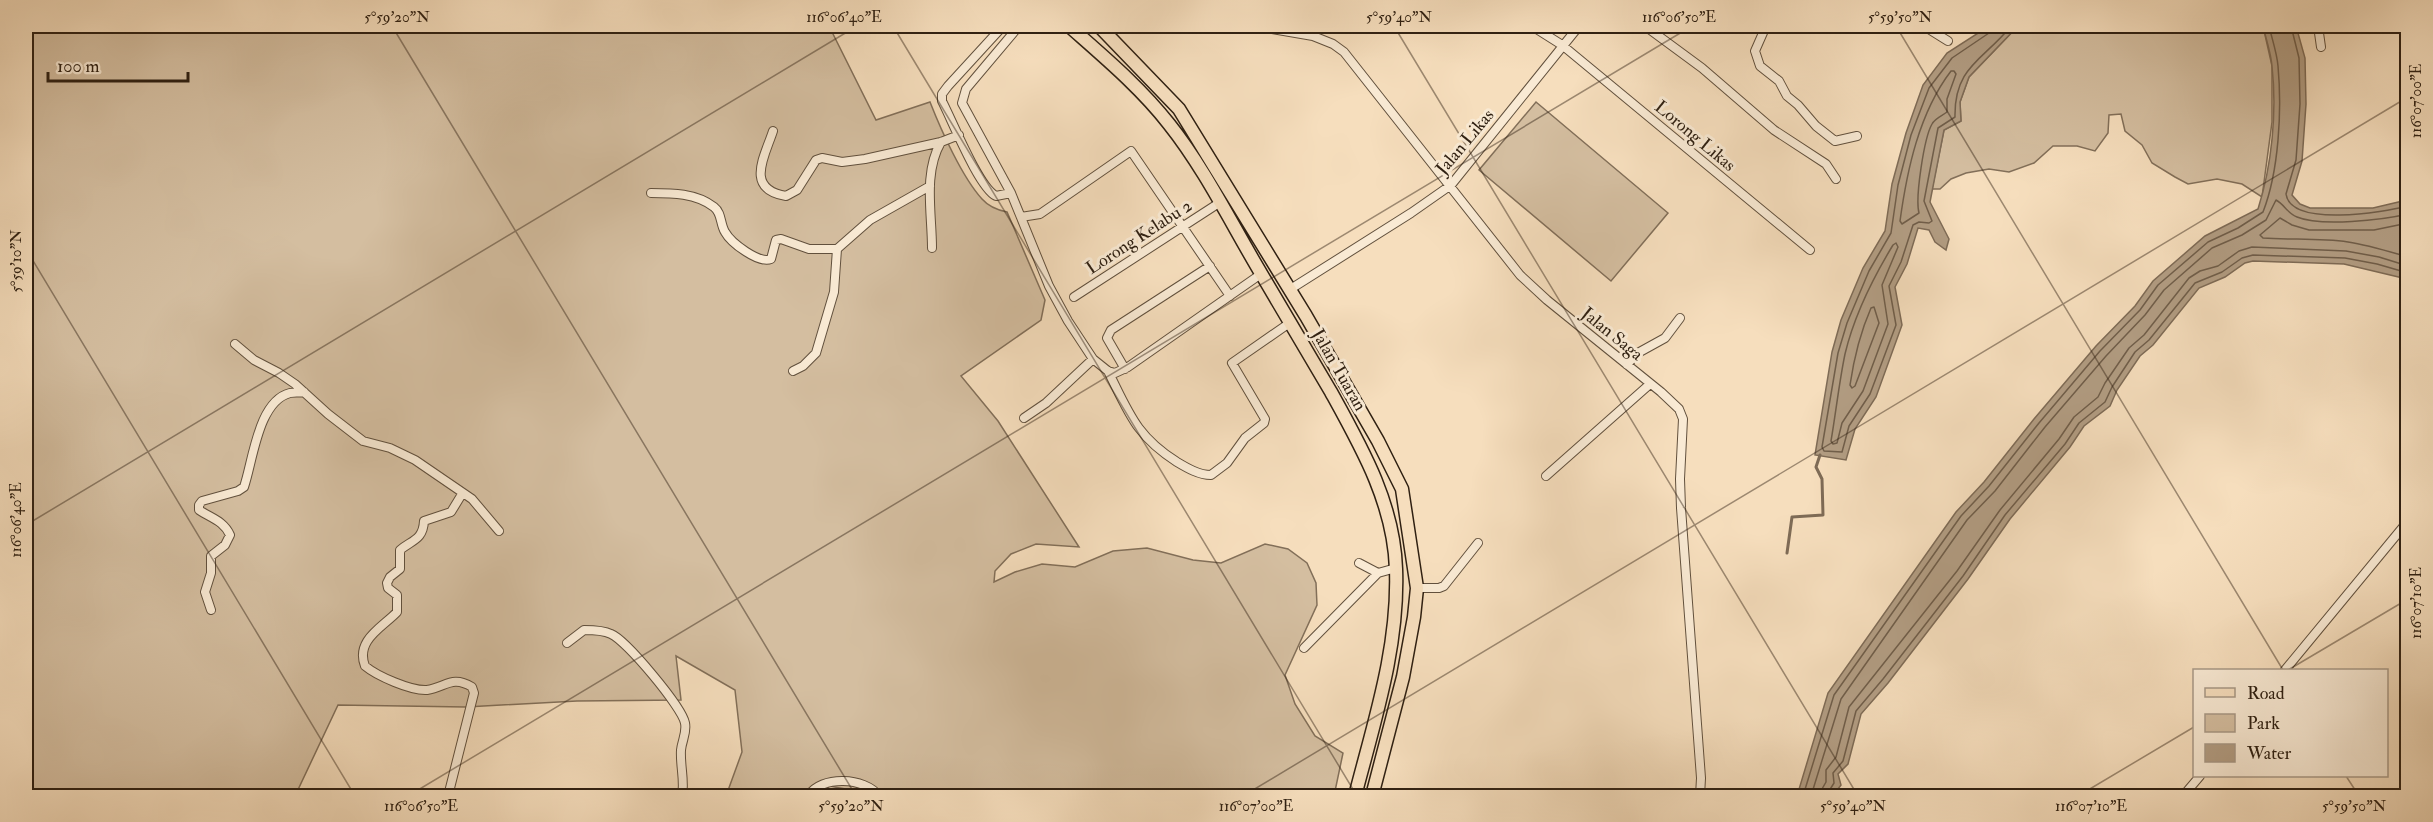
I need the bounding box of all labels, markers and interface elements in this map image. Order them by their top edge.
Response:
text: 5°59'20"N [364,8,430,27]
text: 116°06'40"E [806,8,882,27]
text: 5°59'40"N [1366,8,1432,27]
text: 116°06'50"E [1642,8,1716,27]
text: 5°59'50"N [1868,8,1933,27]
scale bar [48,45,188,83]
text: 100 m [57,55,100,78]
text: 116°07'00"E [2407,63,2426,138]
street label: Lorong Likas [1650,95,1740,177]
street label: Jalan Likas [1430,104,1499,181]
street label: Lorong Kelabu 2 [1082,194,1196,280]
text: 5°59'10"N [7,229,26,292]
street label: Jalan Saga [1576,301,1648,366]
street label: Jalan Tuaran [1306,324,1372,415]
text: 116°06'40"E [7,482,26,558]
text: 116°07'10"E [2407,567,2426,639]
legend [2193,669,2388,777]
text: Road [2247,682,2285,705]
text: Park [2247,712,2280,735]
text: Water [2246,742,2291,765]
text: 116°06'50"E [384,797,458,816]
text: 5°59'20"N [818,797,884,816]
text: 116°07'00"E [1219,797,1294,816]
text: 5°59'40"N [1820,797,1886,816]
text: 116°07'10"E [2055,797,2127,816]
text: 5°59'50"N [2322,797,2387,816]

